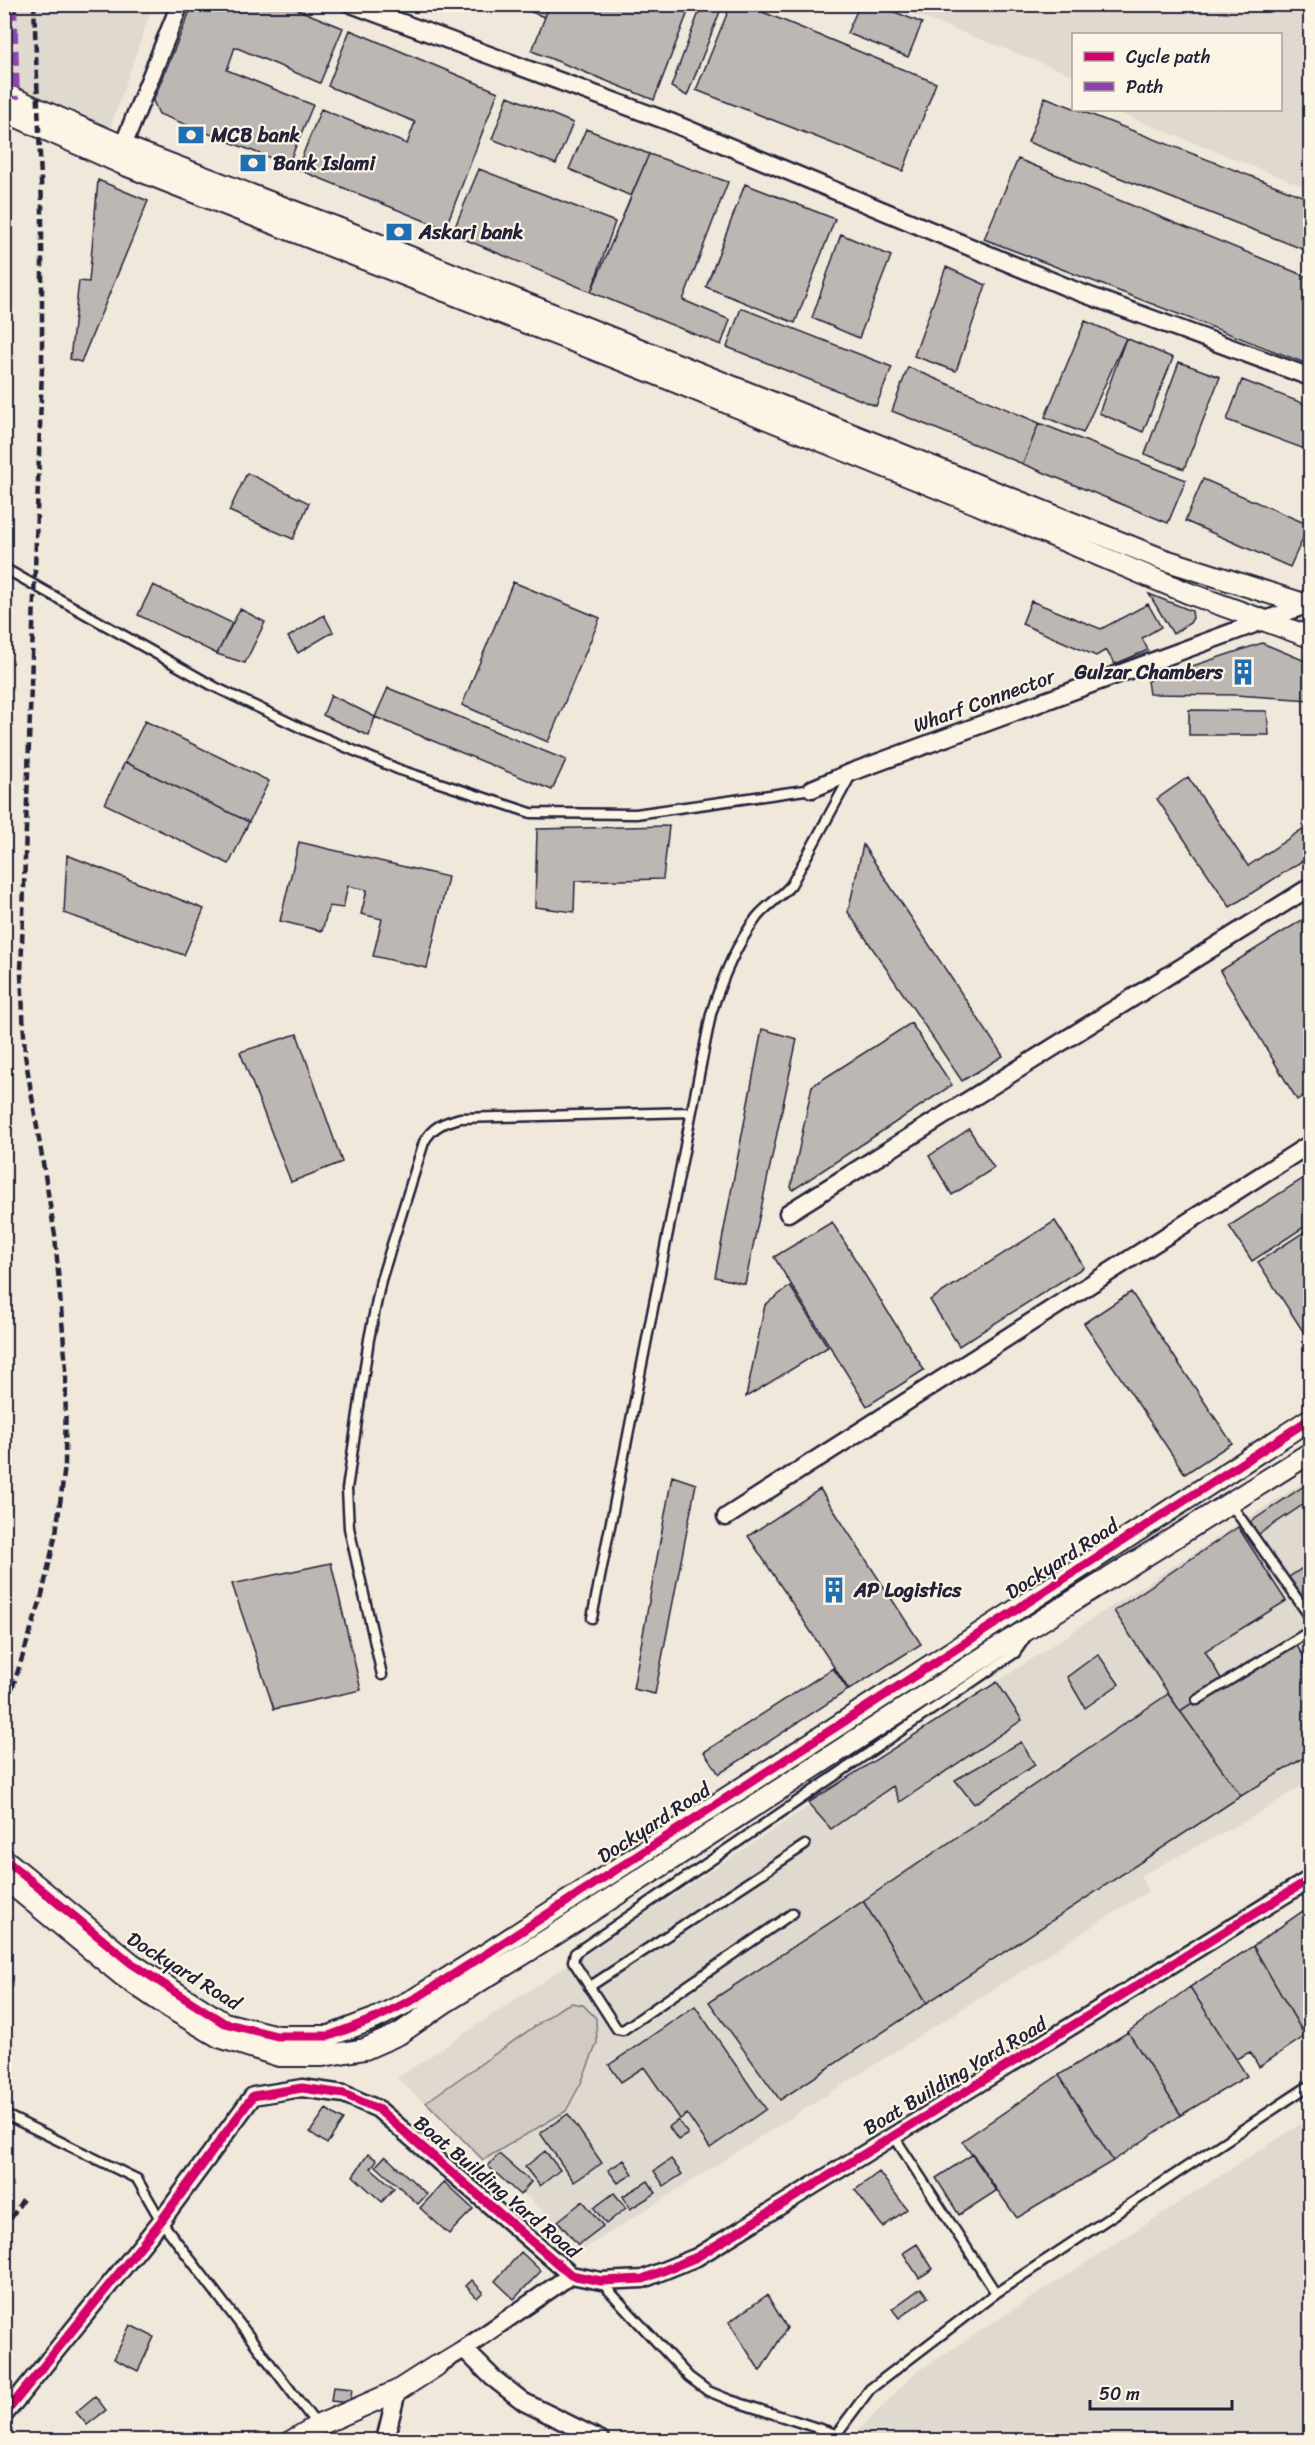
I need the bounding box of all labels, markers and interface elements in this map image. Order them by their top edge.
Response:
legend [1072,33,1282,111]
text: Cycle path [1126,41,1210,73]
text: Path [1126,71,1163,103]
place label: MCB bank [210,118,301,153]
bank icon: MCB bank [176,120,206,150]
place label: Bank Islami [273,146,376,181]
bank icon: Bank Islami [238,148,268,178]
place label: Askari bank [418,215,524,250]
bank icon: Askari bank [384,217,414,247]
place label: Gulzar Chambers [1073,655,1224,690]
building icon: Gulzar Chambers [1228,657,1258,687]
street label: Wharf Connector [908,658,1062,743]
street label: Dockyard Road [998,1508,1127,1609]
place label: AP Logistics [853,1573,962,1608]
building icon: AP Logistics [819,1575,849,1605]
street label: Dockyard Road [590,1772,719,1873]
street label: Dockyard Road [120,1922,249,2021]
street label: Boat Building Yard Road [856,2006,1055,2145]
street label: Boat Building Yard Road [406,2106,590,2269]
scale bar [1090,2373,1232,2411]
text: 50 m [1099,2378,1140,2410]

